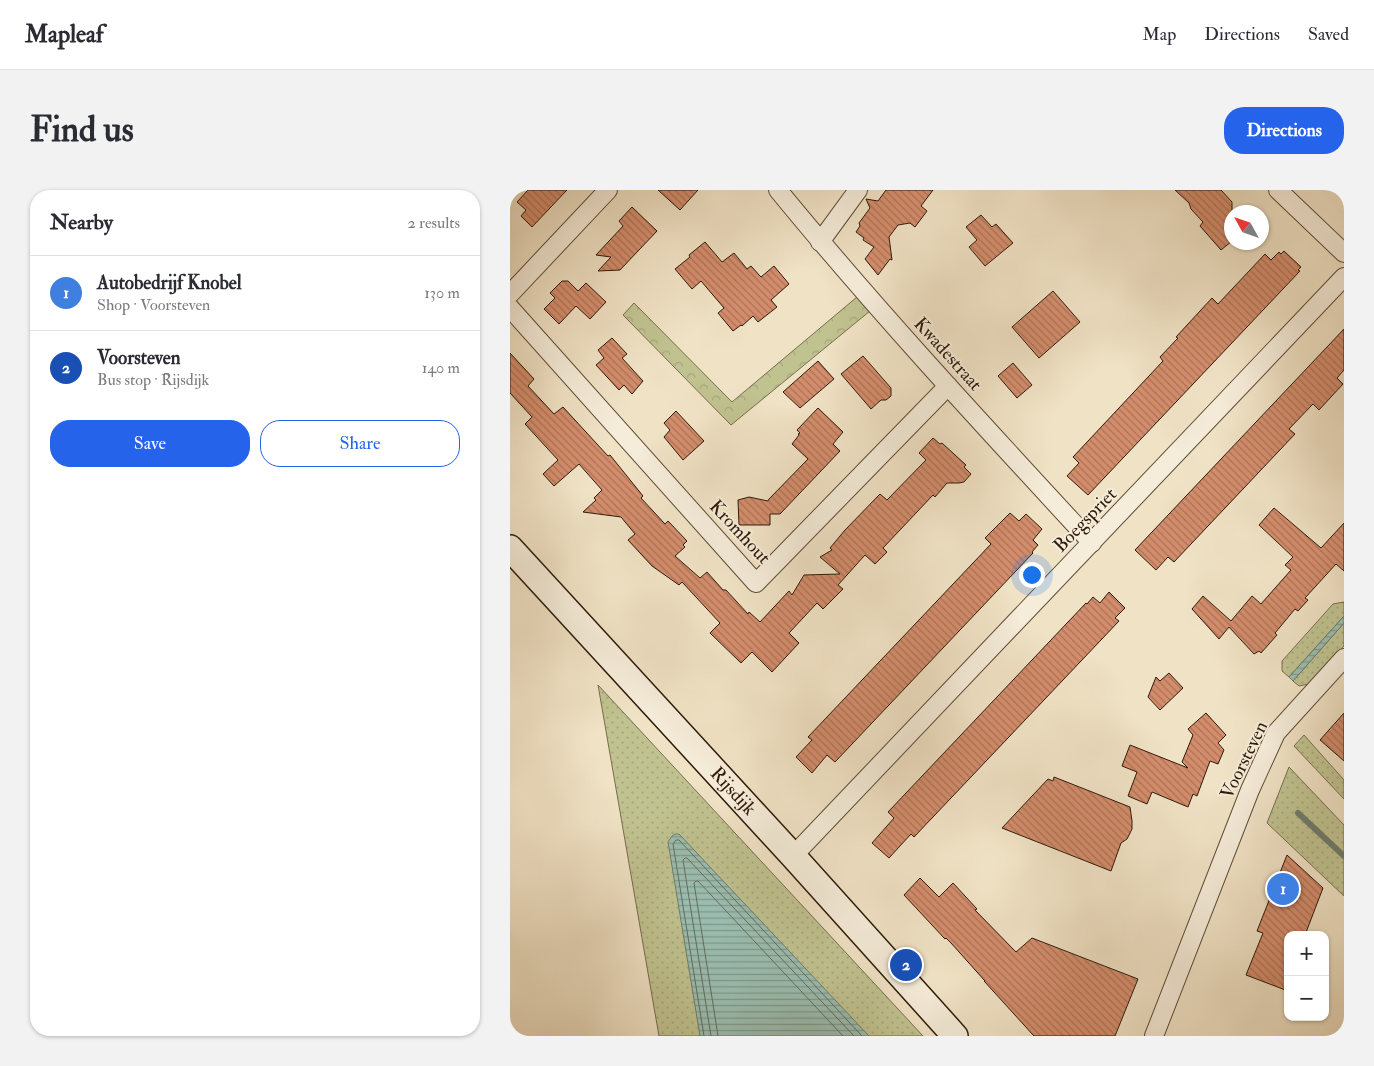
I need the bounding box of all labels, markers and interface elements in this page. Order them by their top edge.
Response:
text: Mapleaf [25,19,104,50]
text: Map [1143,23,1176,46]
text: Directions [1204,23,1280,46]
text: Saved [1308,23,1349,46]
button: Directions [1224,107,1344,154]
text: Find us [30,108,134,152]
north arrow [1224,205,1269,250]
text: Nearby [50,209,113,236]
text: 2 results [407,213,460,233]
text: Autobedrijf Knobel [97,271,242,295]
text: 1 [63,283,69,303]
text: 130 m [424,283,460,303]
text: Shop · Voorsteven [97,295,210,315]
street label: Kwadestraat [909,312,987,396]
text: Voorsteven [97,346,181,370]
text: 2 [62,358,70,378]
text: 140 m [422,358,460,378]
text: Bus stop · Rijsdijk [97,370,209,390]
button: Save [50,420,250,467]
button: Share [260,420,460,467]
street label: Boegspriet [1048,482,1123,558]
street label: Kromhout [704,495,776,569]
your location [1019,562,1045,588]
street label: Voorsteven [1215,717,1273,803]
street label: Rijsdijk [705,762,762,820]
pin: 1 [1267,870,1299,908]
map controls [1284,931,1329,1021]
button: + [1284,931,1329,976]
pin: 2 [890,946,922,984]
button: − [1284,976,1329,1021]

